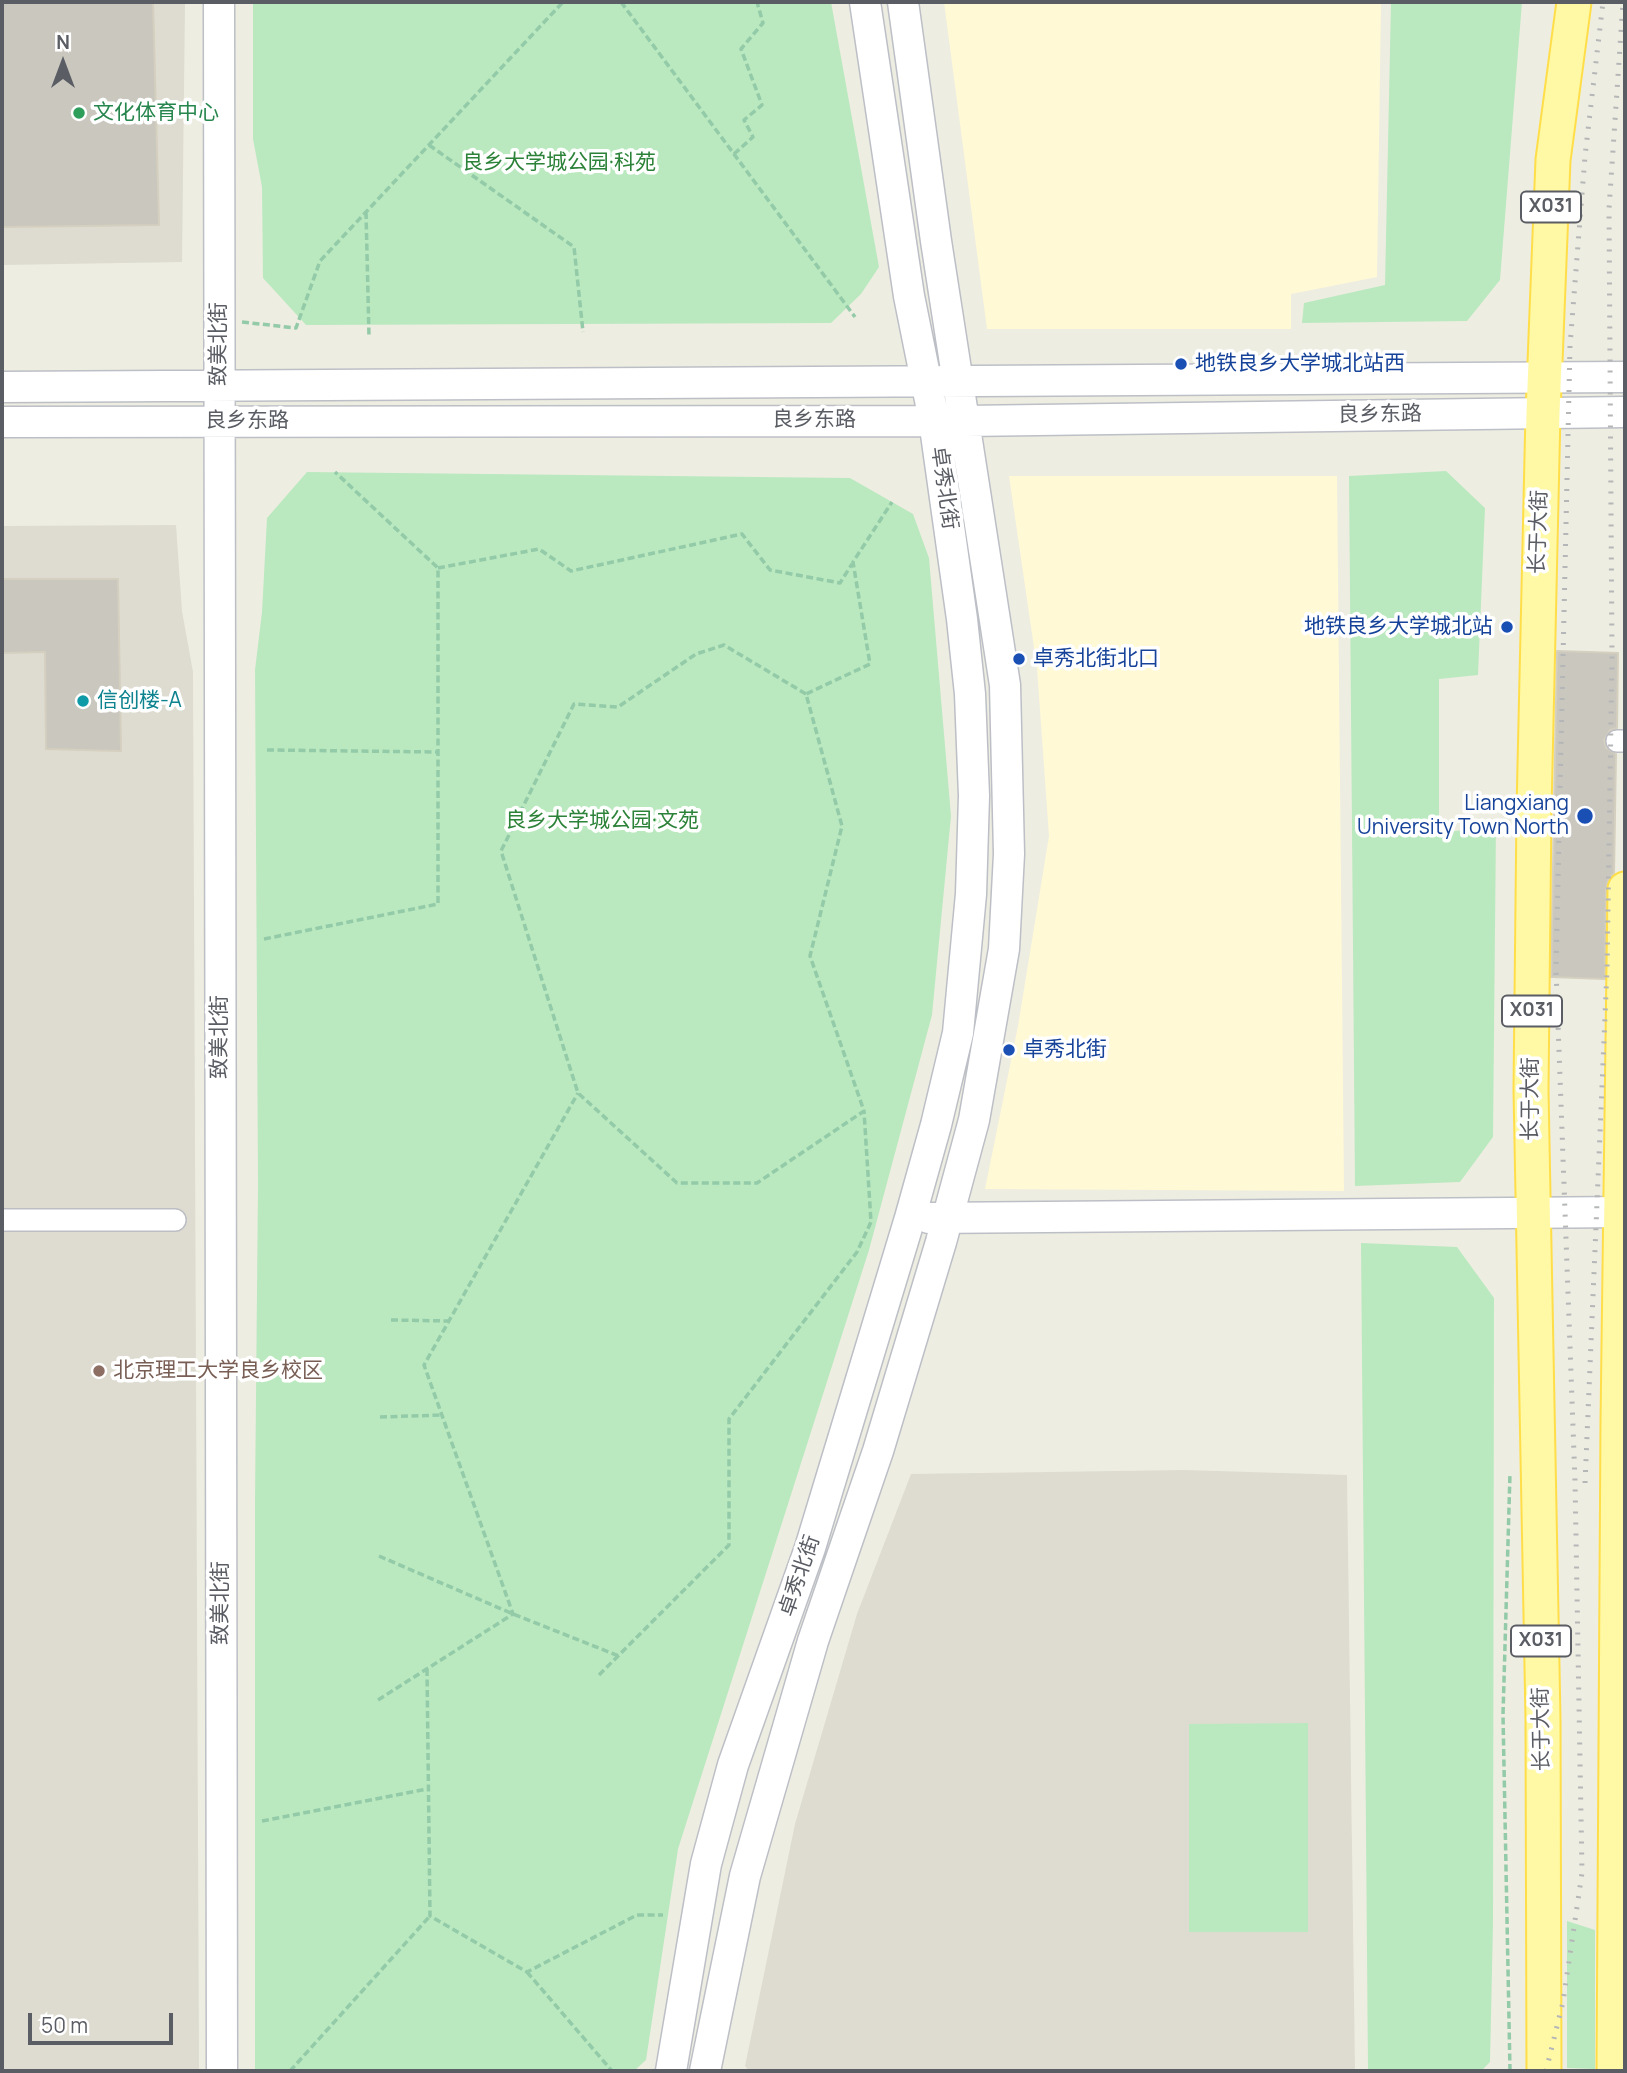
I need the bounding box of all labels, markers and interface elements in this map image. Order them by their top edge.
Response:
north arrow [28,28,98,98]
text: N [56,29,70,55]
place label: 文化体育中心 [93,100,219,126]
marker: 文化体育中心 [71,105,87,121]
park label: 良乡大学城公园·科苑 [462,150,656,176]
road number: X031 [1521,192,1581,223]
street label: 致美北街 [206,302,232,386]
place label: 地铁良乡大学城北站西 [1195,351,1405,377]
marker: 地铁良乡大学城北站西 [1173,356,1189,372]
street label: 良乡东路 [1338,402,1422,428]
street label: 良乡东路 [772,407,856,433]
street label: 良乡东路 [205,408,289,434]
street label: 卓秀北街 [926,445,962,531]
street label: 长于大街 [1525,490,1553,574]
place label: 地铁良乡大学城北站 [1304,614,1493,640]
marker: 地铁良乡大学城北站 [1499,619,1515,635]
place label: 卓秀北街北口 [1033,646,1159,672]
marker: 卓秀北街北口 [1011,651,1027,667]
place label: 信创楼-A [97,688,182,714]
marker: 信创楼-A [75,693,91,709]
place label: Liangxiang University Town North [1357,791,1569,841]
marker: Liangxiang University Town North [1575,806,1595,826]
park label: 良乡大学城公园·文苑 [505,808,699,834]
street label: 致美北街 [207,995,233,1079]
road number: X031 [1502,995,1562,1026]
place label: 卓秀北街 [1023,1037,1107,1063]
marker: 卓秀北街 [1001,1042,1017,1058]
street label: 长于大街 [1518,1057,1544,1141]
place label: 北京理工大学良乡校区 [113,1358,323,1384]
marker: 北京理工大学良乡校区 [91,1363,107,1379]
street label: 卓秀北街 [774,1532,826,1620]
street label: 致美北街 [208,1561,234,1645]
road number: X031 [1511,1625,1571,1656]
street label: 长于大街 [1529,1687,1555,1771]
scale bar [32,2000,177,2044]
text: 50 m [41,2011,88,2039]

